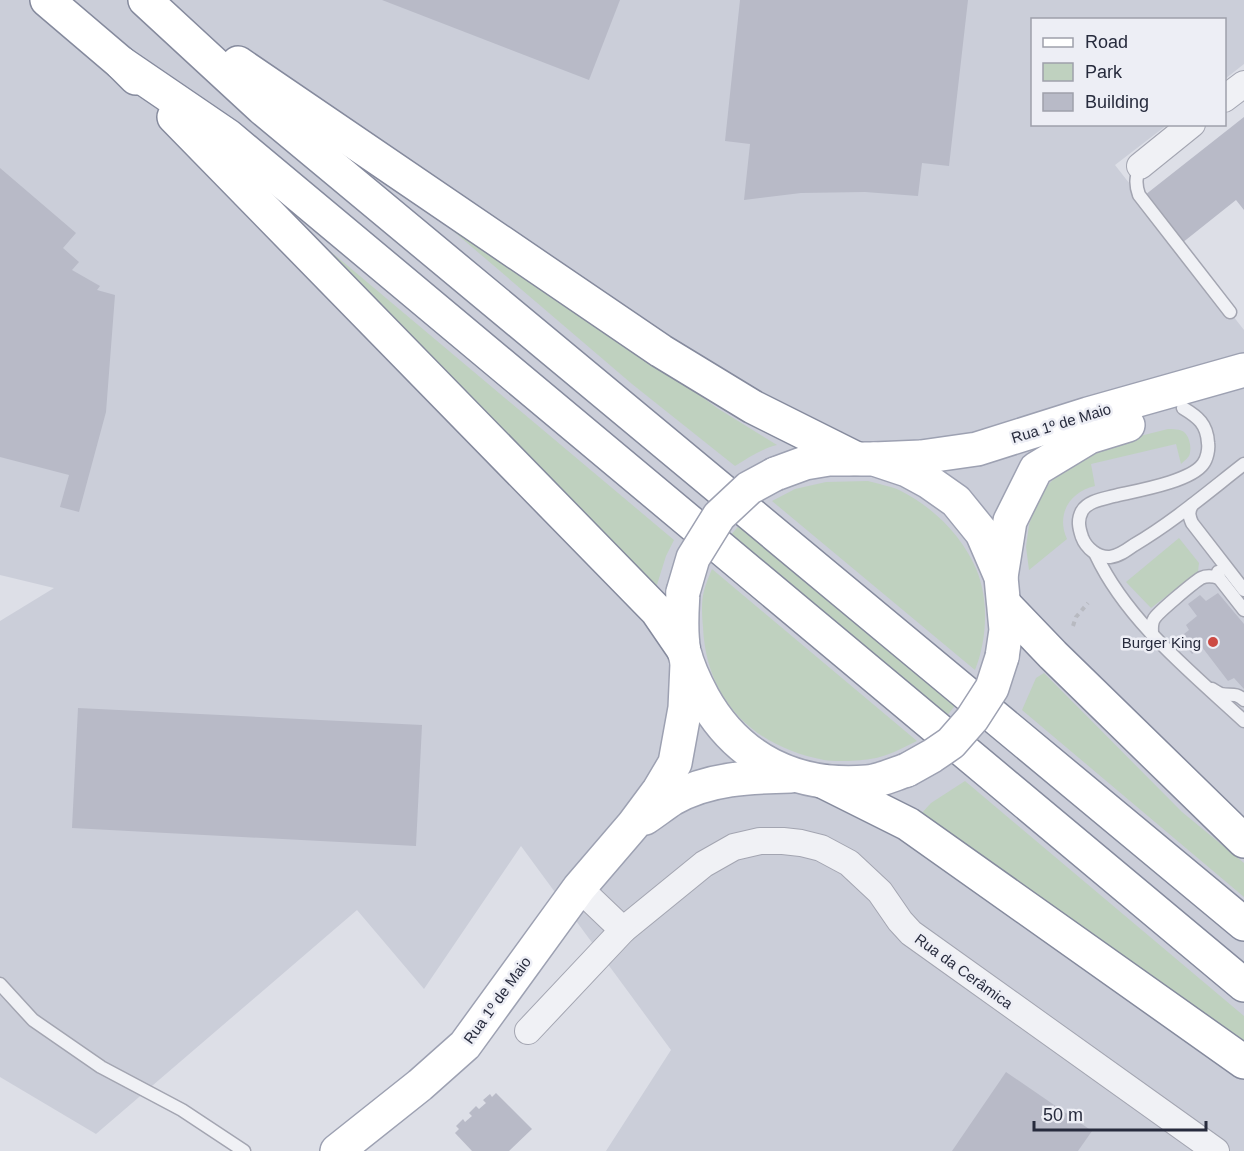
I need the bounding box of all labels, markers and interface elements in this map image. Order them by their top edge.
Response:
legend [1031,18,1226,126]
text: Road [1085,32,1128,52]
text: Park [1085,62,1123,82]
text: Building [1085,92,1149,112]
street label: Rua 1º de Maio [1009,400,1113,446]
place label: Burger King [1122,634,1201,651]
marker: Burger King [1206,635,1220,649]
street label: Rua da Cerâmica [912,930,1017,1013]
street label: Rua 1º de Maio [460,953,534,1047]
scale bar [1034,1094,1206,1132]
text: 50 m [1043,1105,1083,1125]

